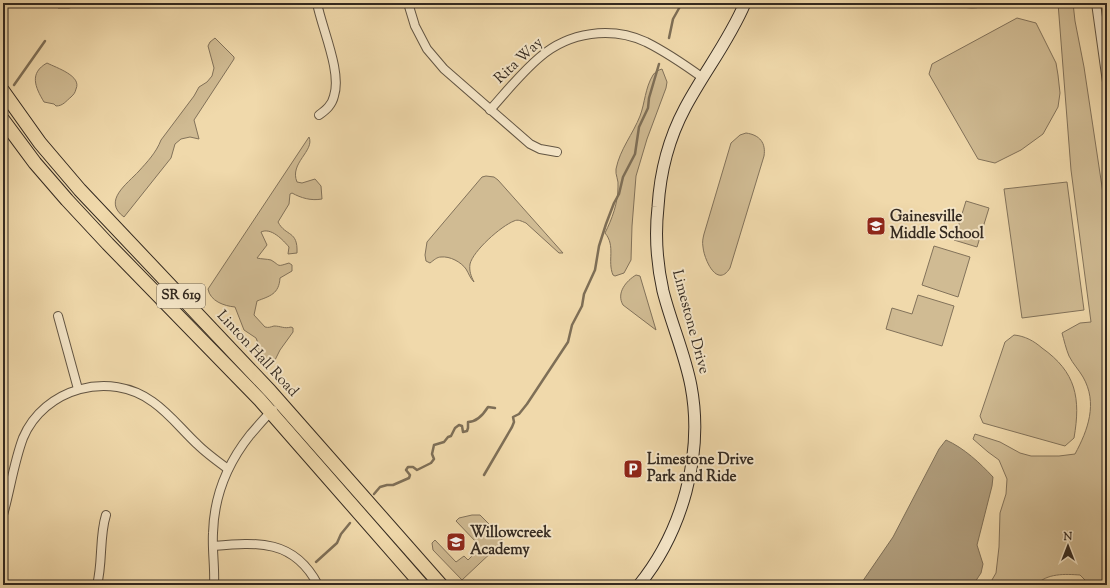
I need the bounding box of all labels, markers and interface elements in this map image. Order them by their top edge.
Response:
street label: Rita Way [490,32,549,89]
place label: Gainesville Middle School [890,207,985,245]
school or university icon: Gainesville Middle School [865,215,887,237]
street label: Limestone Drive [666,268,714,376]
road number: SR 619 [157,284,205,308]
street label: Linton Hall Road [211,306,303,402]
place label: Limestone Drive Park and Ride [647,450,754,488]
parking icon: Limestone Drive Park and Ride [622,458,644,480]
place label: Willowcreek Academy [470,523,552,561]
north arrow [1048,526,1088,566]
text: N [1063,529,1073,545]
school or university icon: Willowcreek Academy [445,531,467,553]

